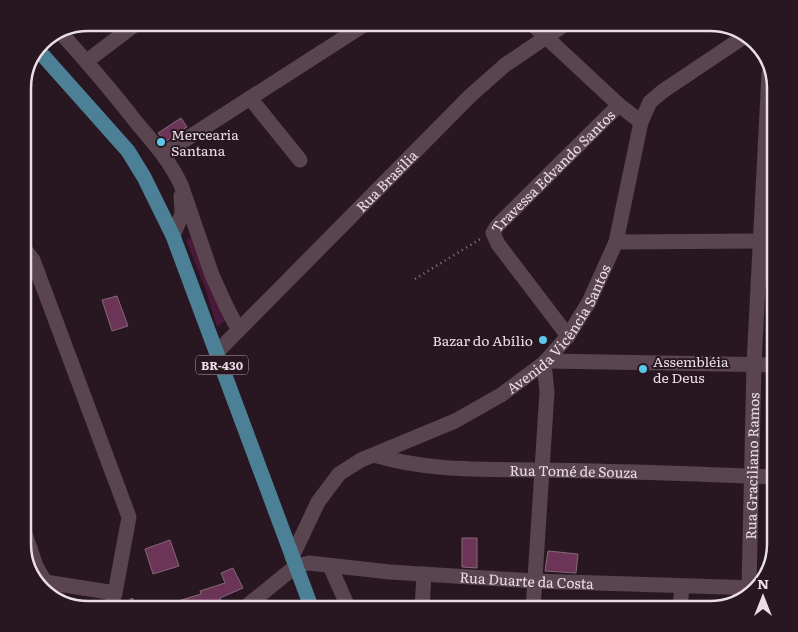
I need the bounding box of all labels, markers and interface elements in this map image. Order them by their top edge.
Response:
street label: Travessa Edvando Santos [486,105,619,236]
place label: Mercearia Santana [171,124,239,160]
marker: Mercearia Santana [155,136,167,148]
street label: Rua Brasília [351,145,422,216]
street label: Avenida Vicência Santos [502,261,615,398]
place label: Bazar do Abílio [432,330,533,350]
marker: Bazar do Abílio [537,334,549,346]
place label: Assembléia de Deus [653,351,729,387]
road number: BR-430 [196,356,248,374]
marker: Assembléia de Deus [637,363,649,375]
street label: Rua Graciliano Ramos [740,392,763,540]
street label: Rua Tomé de Souza [509,460,639,482]
street label: Rua Duarte da Costa [459,566,594,593]
north arrow [738,572,788,622]
text: N [757,573,769,593]

